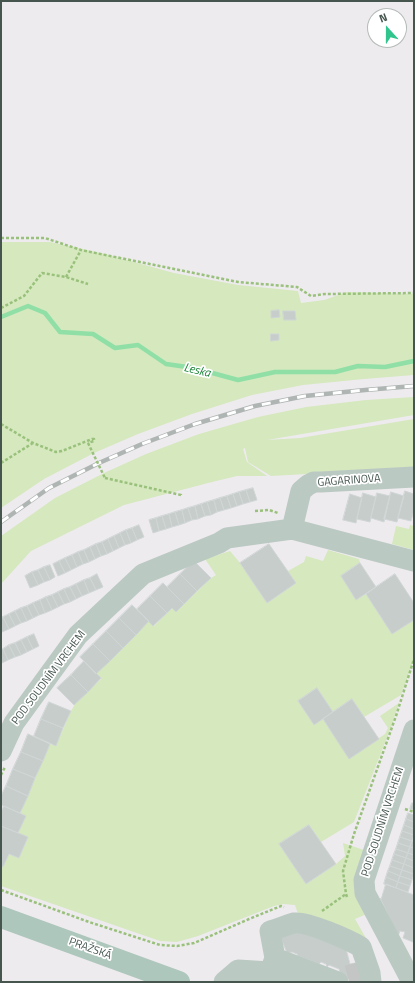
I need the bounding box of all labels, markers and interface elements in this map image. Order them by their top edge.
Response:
north arrow [367,8,407,48]
text: N [377,9,389,27]
water label: Leska [182,361,212,381]
street label: GAGARINOVA [317,472,381,490]
street label: POD SOUDNÍM VRCHEM [9,628,89,728]
street label: POD SOUDNÍM VRCHEM [359,766,407,878]
street label: PRAŽSKÁ [67,935,113,963]

